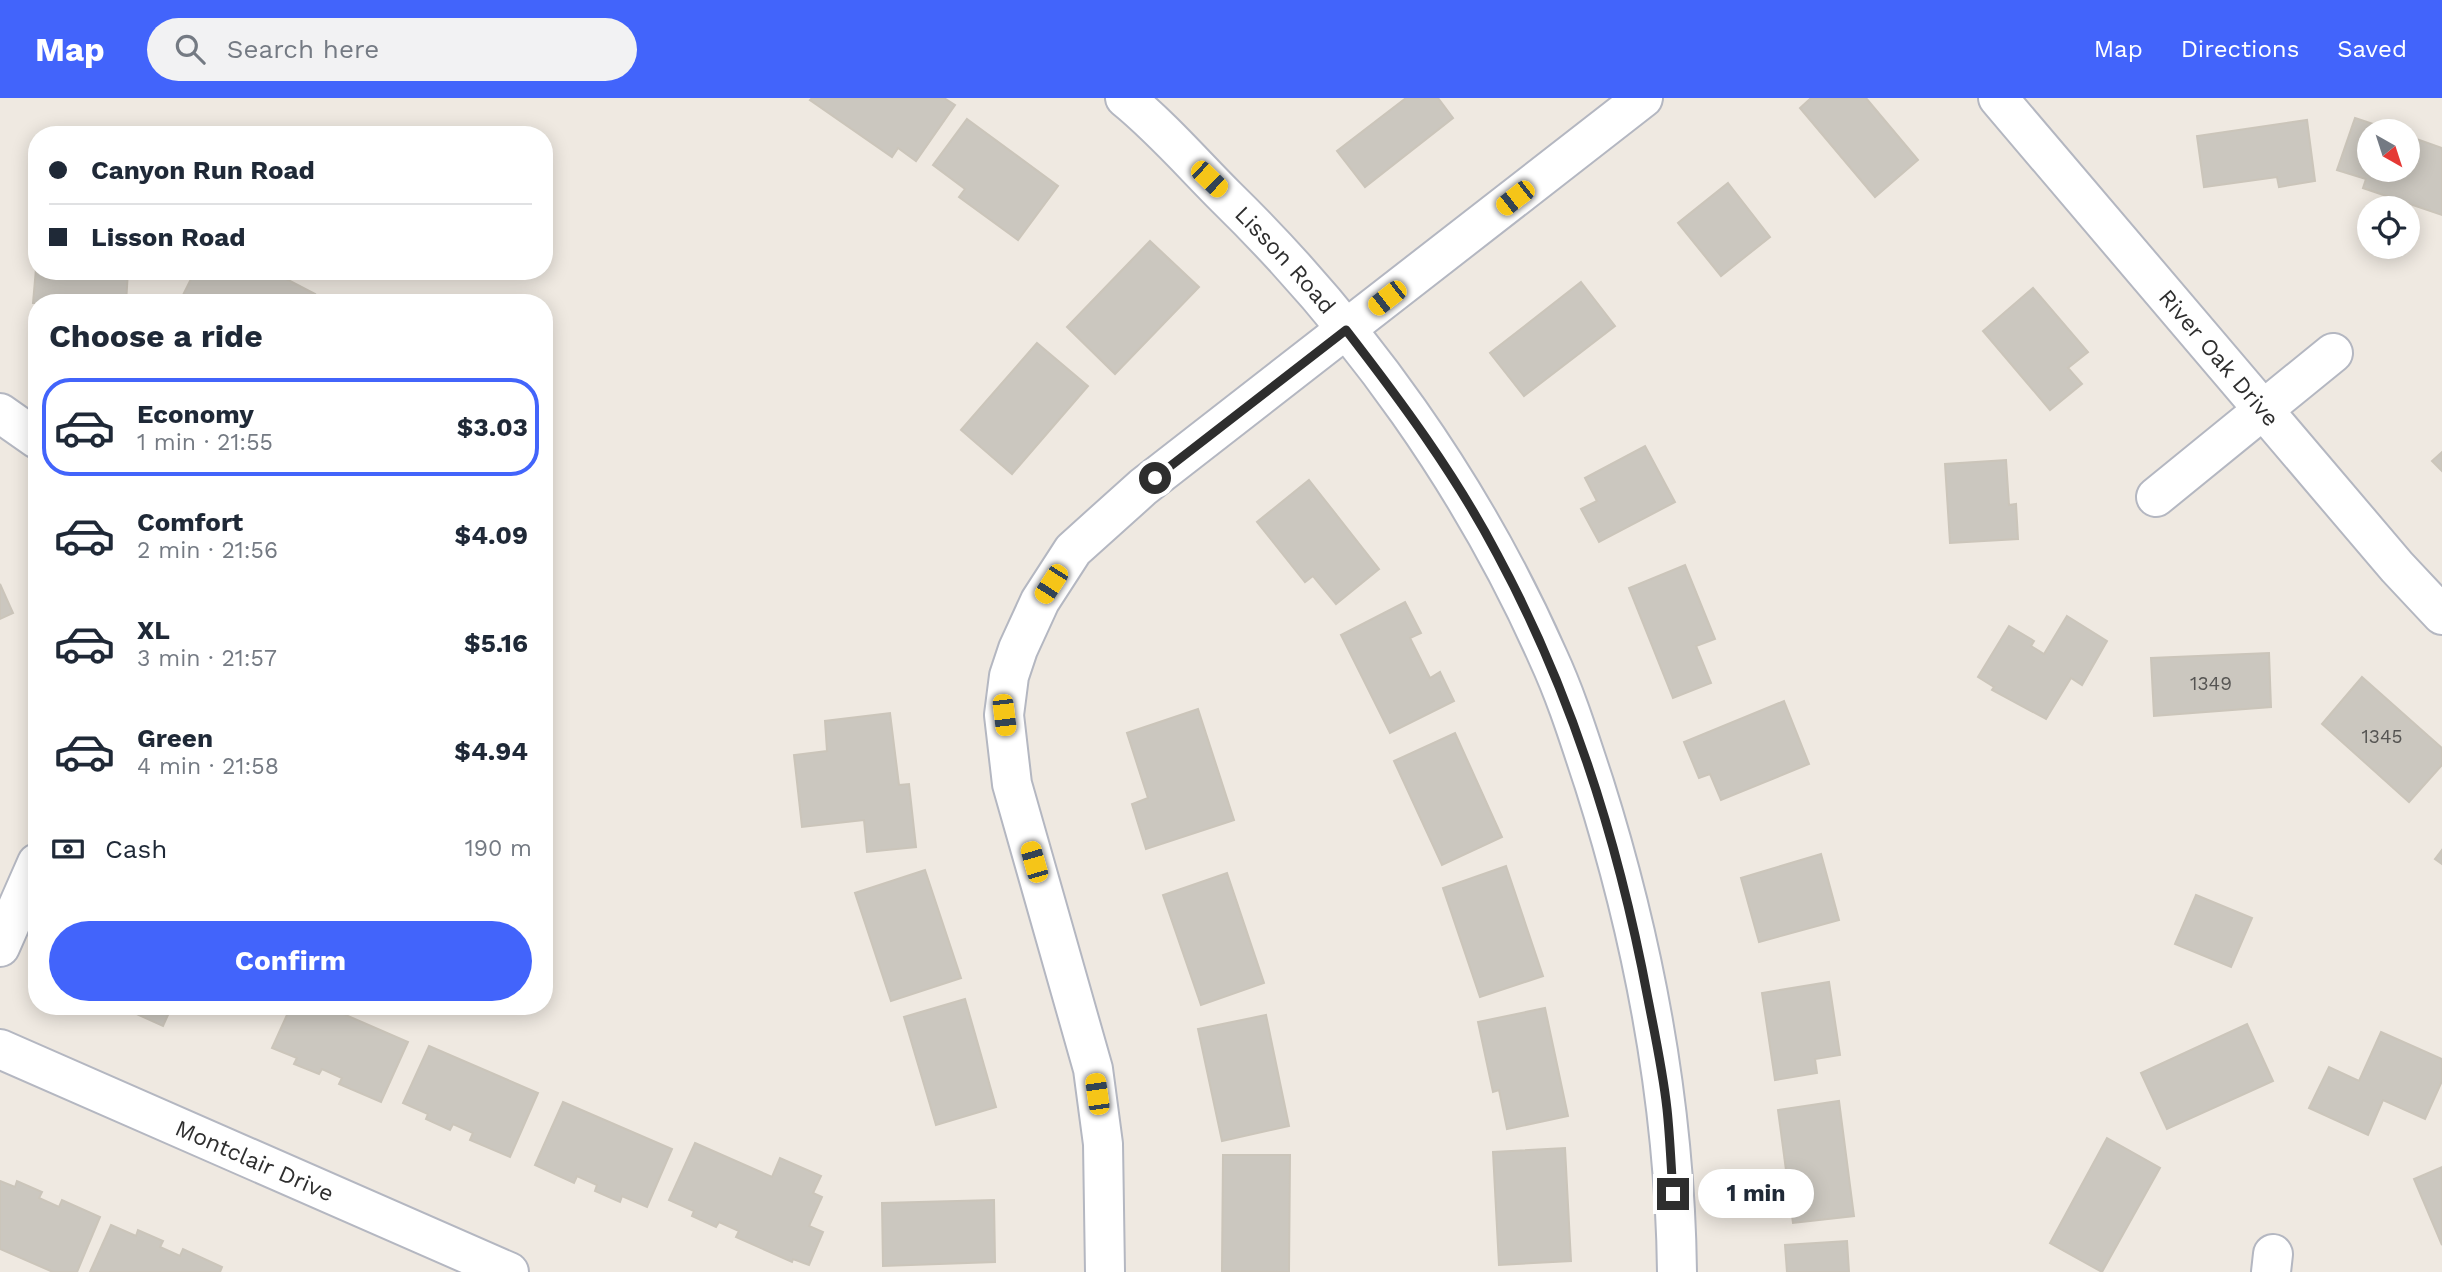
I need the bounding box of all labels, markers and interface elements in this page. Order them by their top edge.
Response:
search box [147,18,637,81]
text: Map [35,30,105,69]
icon: search [171,30,209,68]
text: Search here [227,34,379,64]
text: Map [2094,35,2143,63]
text: Directions [2181,35,2299,63]
text: Saved [2337,35,2407,63]
north arrow [2357,119,2420,182]
map controls [2357,119,2420,259]
text: Canyon Run Road [91,155,315,185]
car [1187,157,1232,201]
car [1492,177,1539,219]
button: locate [2357,196,2420,259]
street label: Lisson Road [1229,200,1341,319]
text: Lisson Road [91,222,245,252]
car [1364,277,1411,319]
street label: River Oak Drive [2153,284,2285,432]
text: Choose a ride [49,317,263,355]
icon: car [53,396,116,459]
text: Economy [137,399,254,429]
text: $3.03 [457,412,528,442]
text: 1 min · 21:55 [137,429,273,456]
route start [1139,462,1171,494]
icon: car [53,504,116,567]
text: Comfort [137,507,243,537]
text: $4.09 [455,520,528,550]
text: 2 min · 21:56 [137,537,278,564]
car [1031,561,1072,607]
icon: car [53,612,116,675]
text: XL [137,615,170,645]
text: $5.16 [464,628,528,658]
text: 3 min · 21:57 [137,645,277,672]
house number: 1349 [2190,672,2232,695]
car [992,693,1017,737]
icon: car [53,720,116,783]
text: Green [137,723,213,753]
house number: 1345 [2361,725,2403,748]
text: $4.94 [454,736,528,766]
text: 4 min · 21:58 [137,753,279,780]
icon: cash [49,830,87,868]
text: Cash [105,834,167,864]
text: 190 m [465,835,532,862]
car [1019,839,1050,885]
button: Confirm [49,921,532,1001]
car [1084,1072,1111,1116]
street label: Montclair Drive [171,1114,338,1207]
callout: 1 min [1698,1170,1813,1218]
route end [1657,1178,1689,1210]
text: 1 min [1726,1180,1786,1207]

